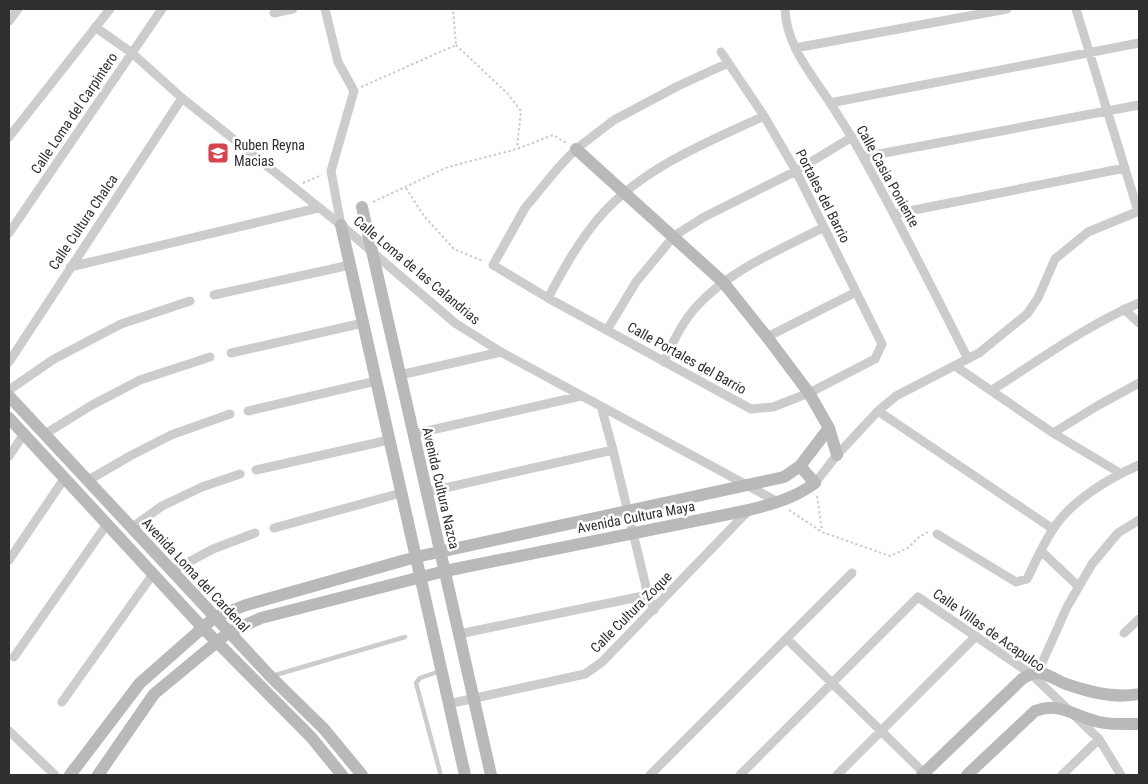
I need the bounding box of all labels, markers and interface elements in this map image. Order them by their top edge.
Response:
street label: Calle Loma del Carpintero [27,49,121,177]
street label: Calle Casia Poniente [853,122,923,230]
place label: Ruben Reyna Macias [234,137,305,169]
school or university icon: Ruben Reyna Macias [206,141,230,165]
street label: Portales del Barrio [793,147,853,245]
street label: Calle Cultura Chalca [45,171,121,273]
street label: Calle Loma de las Calandrias [351,212,483,328]
street label: Calle Portales del Barrio [625,319,749,397]
street label: Avenida Cultura Nazca [419,426,463,550]
street label: Avenida Cultura Maya [576,498,696,536]
street label: Avenida Loma del Cardenal [139,515,253,635]
street label: Calle Cultura Zoque [587,568,675,656]
street label: Calle Villas de Acapulco [930,585,1048,675]

